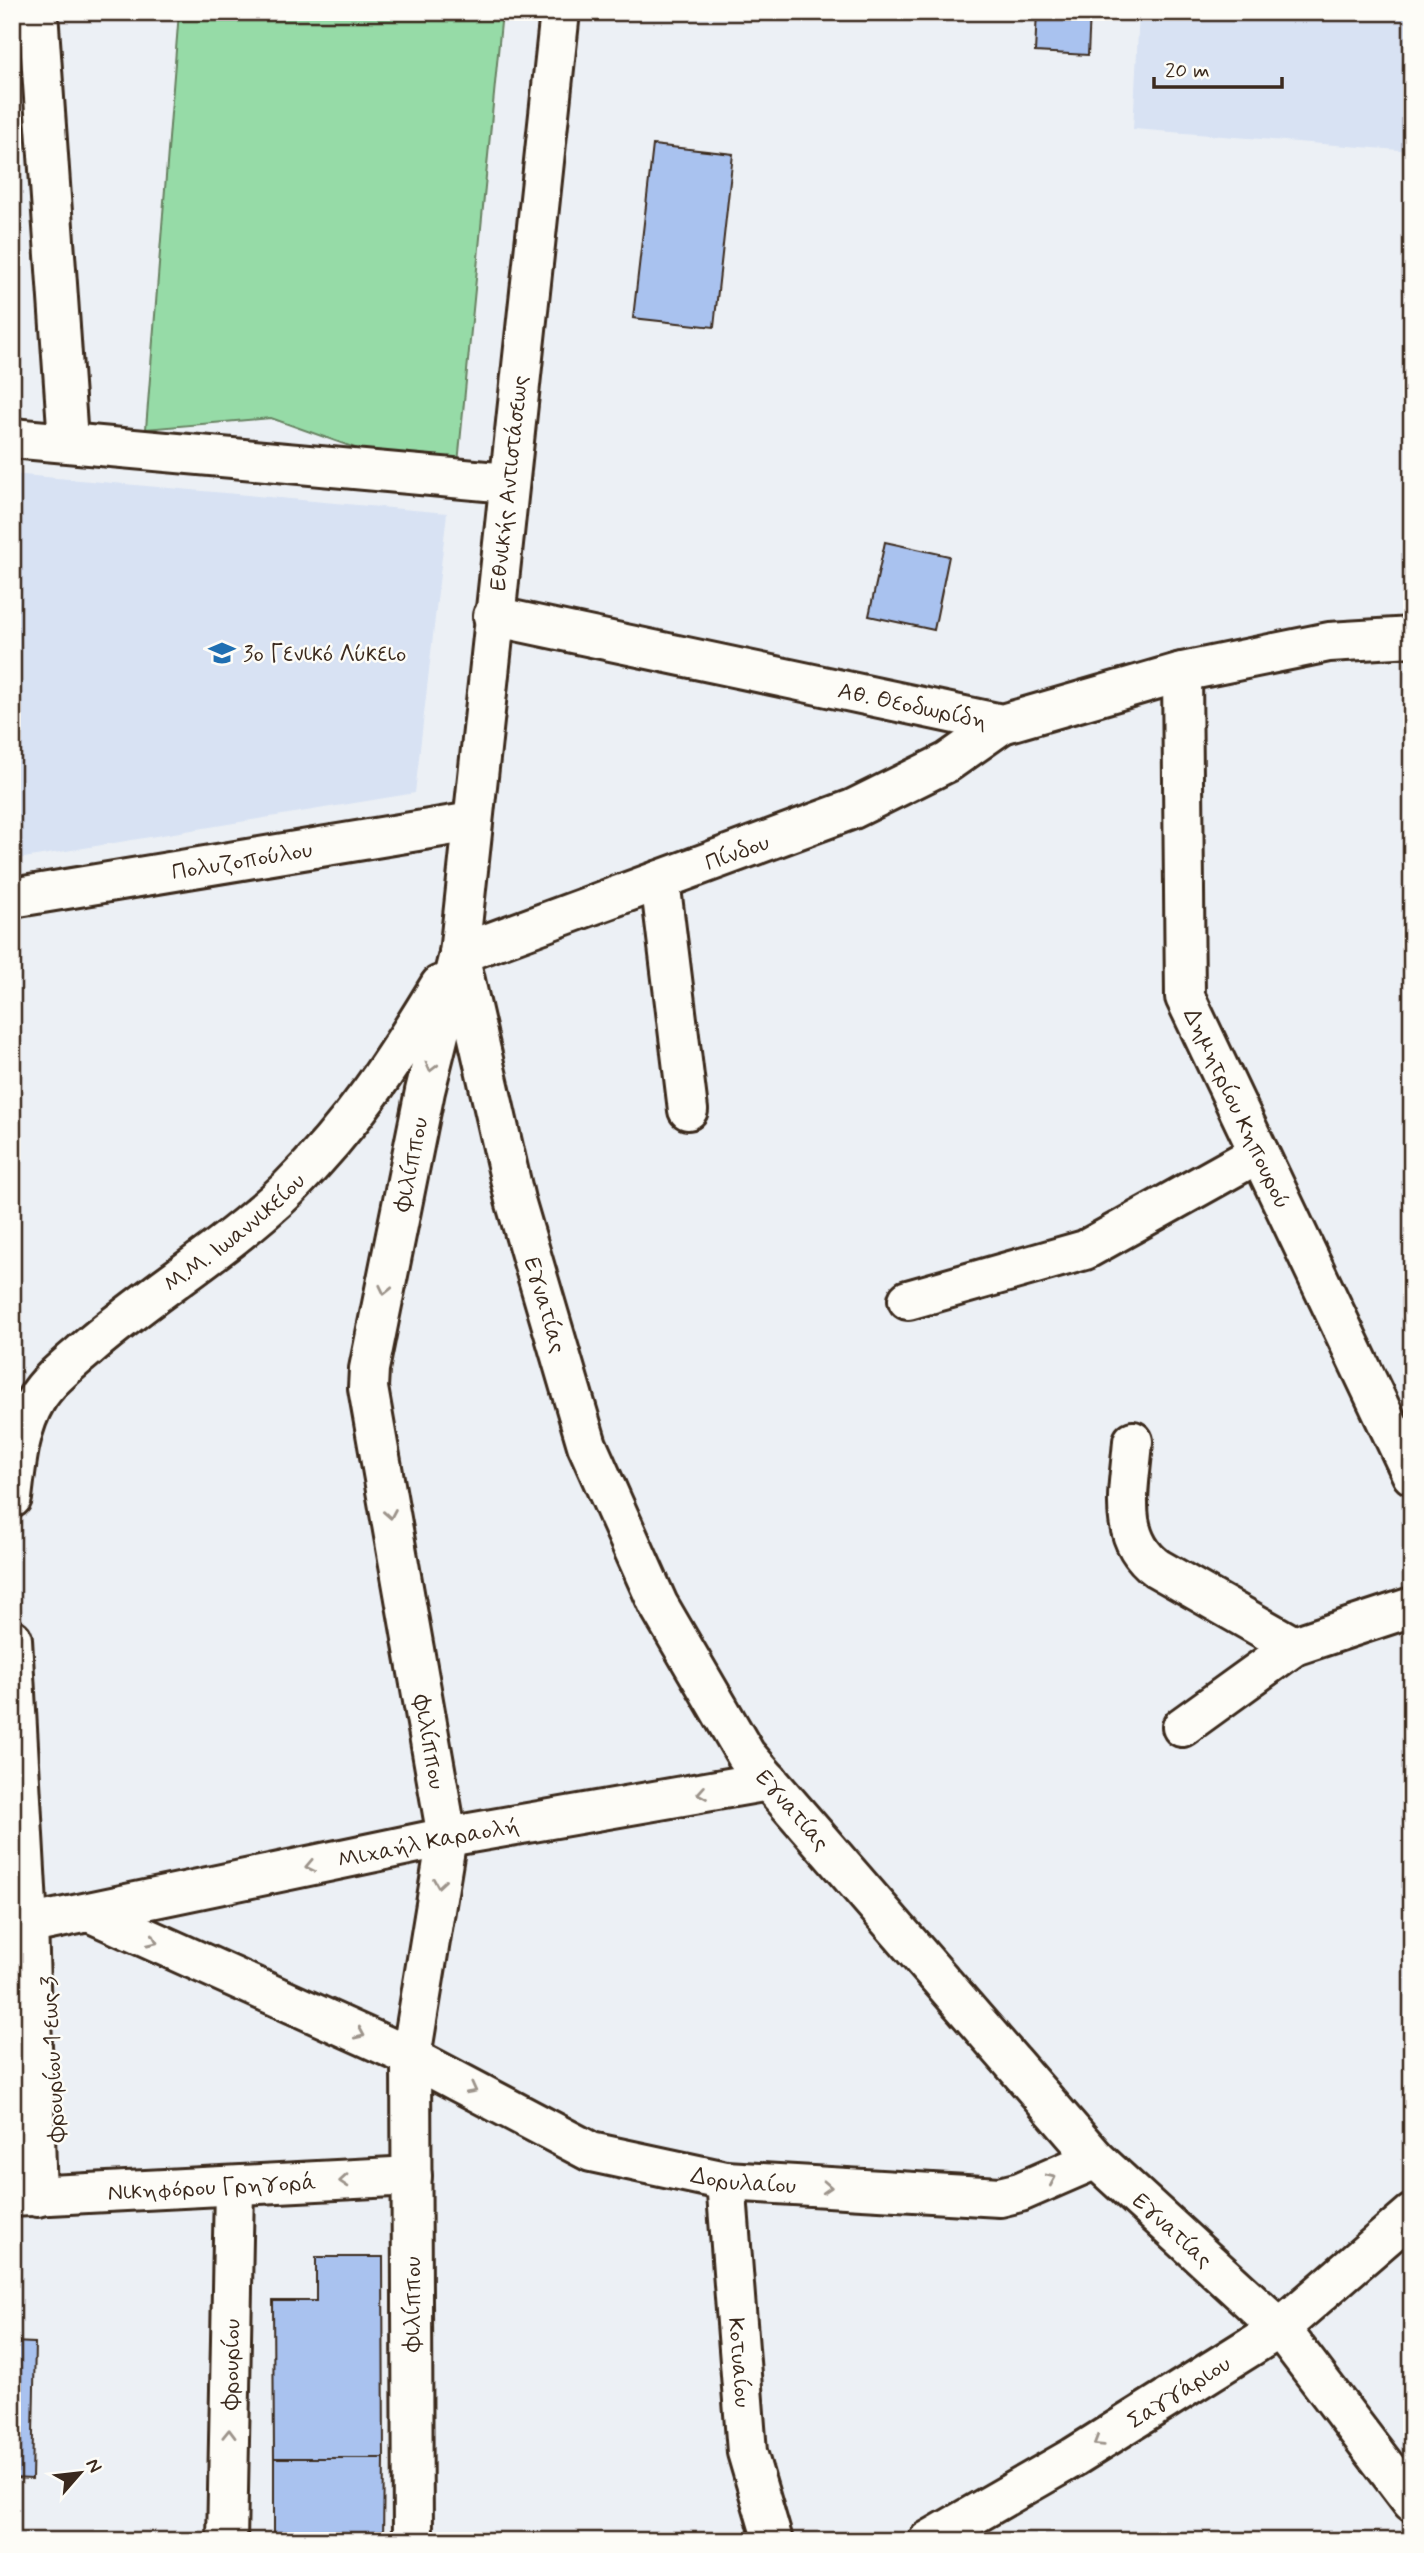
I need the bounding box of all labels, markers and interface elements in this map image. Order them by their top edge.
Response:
scale bar [1154,46,1282,90]
text: 20 m [1165,57,1210,85]
street label: Εθνικής Αντιστάσεως [484,374,536,592]
school or university icon: 3ο Γενικό Λύκειο [207,638,237,668]
place label: 3ο Γενικό Λύκειο [243,640,406,670]
street label: Αθ. Θεοδωρίδη [835,677,990,737]
street label: Πίνδου [701,828,774,879]
street label: Πολυζοπούλου [170,836,315,888]
street label: Δημητρίου Κηπουρού [1175,1004,1296,1214]
one-way arrow [425,1061,439,1073]
street label: Φιλίππου [388,1115,436,1215]
street label: Μ.Μ. Ιωαννικείου [158,1167,313,1300]
street label: Εγνατίας [516,1254,572,1357]
one-way arrow [378,1284,393,1296]
one-way arrow [382,1508,397,1520]
street label: Φιλίππου [405,1692,451,1792]
street label: Εγνατίας [748,1764,835,1858]
one-way arrow [696,1785,708,1800]
street label: Μιχαήλ Καραολή [335,1812,522,1876]
one-way arrow [304,1858,316,1873]
one-way arrow [432,1877,447,1889]
one-way arrow [146,1933,158,1947]
street label: Φρουρίου 1 εως 3 [35,1975,73,2144]
one-way arrow [353,2026,365,2040]
one-way arrow [464,2081,477,2094]
street label: Δορυλαίου [688,2161,797,2202]
street label: Νικηφόρου Γρηγορά [107,2168,317,2209]
one-way arrow [338,2173,349,2188]
one-way arrow [1044,2173,1056,2187]
one-way arrow [822,2179,833,2194]
street label: Εγνατίας [1125,2187,1218,2276]
street label: Φιλίππου [399,2256,429,2353]
street label: Κοτυαίου [720,2316,757,2409]
street label: Φρουρίου [217,2318,248,2411]
street label: Σαγγάριου [1123,2350,1237,2437]
one-way arrow [221,2429,236,2440]
one-way arrow [1092,2434,1105,2447]
north arrow [46,2438,116,2508]
text: N [80,2454,108,2477]

